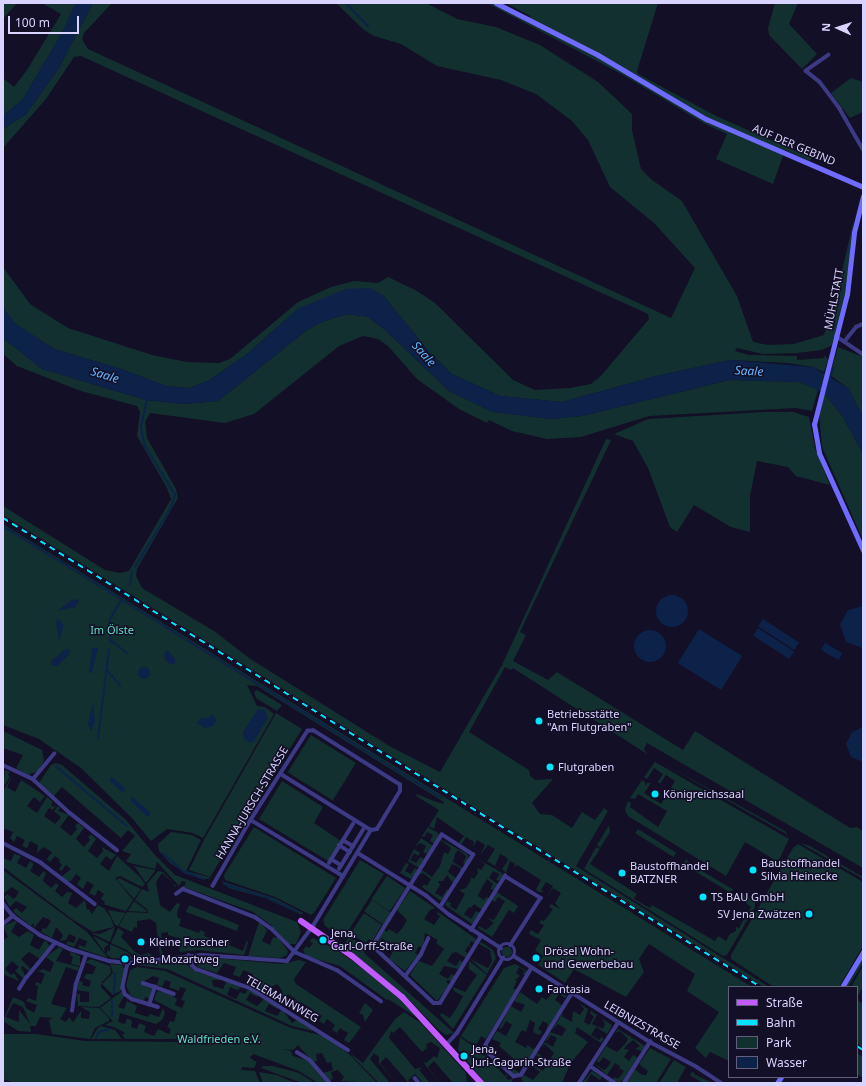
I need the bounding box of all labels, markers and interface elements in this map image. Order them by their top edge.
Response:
scale bar [10,8,81,34]
north arrow [818,8,858,48]
text: 100 m [15,14,50,31]
text: N [818,22,833,32]
street label: AUF DER GEBIND [751,122,837,168]
street label: MÜHLSTATT [822,267,846,331]
water label: Saale [409,338,439,370]
water label: Saale [734,363,764,379]
water label: Saale [89,364,121,386]
park label: Im Ölste [90,623,134,637]
place label: Betriebsstätte "Am Flutgraben" [547,708,632,734]
marker: Betriebsstätte "Am Flutgraben" [534,716,544,726]
street label: HANNA-JURSCH-STRASSE [213,744,291,862]
place label: Flutgraben [558,760,614,774]
marker: Flutgraben [545,762,555,772]
place label: Königreichssaal [663,787,744,801]
marker: Königreichssaal [650,789,660,799]
place label: Baustoffhandel Silvia Heinecke [761,857,840,883]
place label: Baustoffhandel BATZNER [630,860,709,886]
marker: Baustoffhandel Silvia Heinecke [748,865,758,875]
marker: Baustoffhandel BATZNER [617,868,627,878]
place label: TS BAU GmbH [711,890,784,904]
marker: TS BAU GmbH [698,892,708,902]
place label: SV Jena Zwätzen [717,907,801,921]
marker: SV Jena Zwätzen [804,909,814,919]
place label: Jena, Carl-Orff-Straße [331,927,413,953]
place label: Kleine Forscher [149,935,229,949]
marker: Jena, Carl-Orff-Straße [318,935,328,945]
marker: Kleine Forscher [136,937,146,947]
place label: Drösel Wohn- und Gewerbebau [544,945,633,971]
place label: Jena, Mozartweg [133,952,219,966]
marker: Drösel Wohn- und Gewerbebau [531,953,541,963]
marker: Jena, Mozartweg [120,954,130,964]
street label: TELEMANNWEG [243,973,321,1025]
place label: Fantasia [547,982,590,996]
marker: Fantasia [534,984,544,994]
legend [728,986,858,1078]
text: Straße [766,994,803,1011]
street label: LEIBNIZSTRASSE [602,998,682,1052]
text: Bahn [766,1014,795,1031]
park label: Waldfrieden e.V. [177,1032,261,1046]
text: Park [766,1034,791,1051]
place label: Jena, Juri-Gagarin-Straße [472,1043,571,1069]
marker: Jena, Juri-Gagarin-Straße [459,1051,469,1061]
text: Wasser [766,1054,807,1071]

